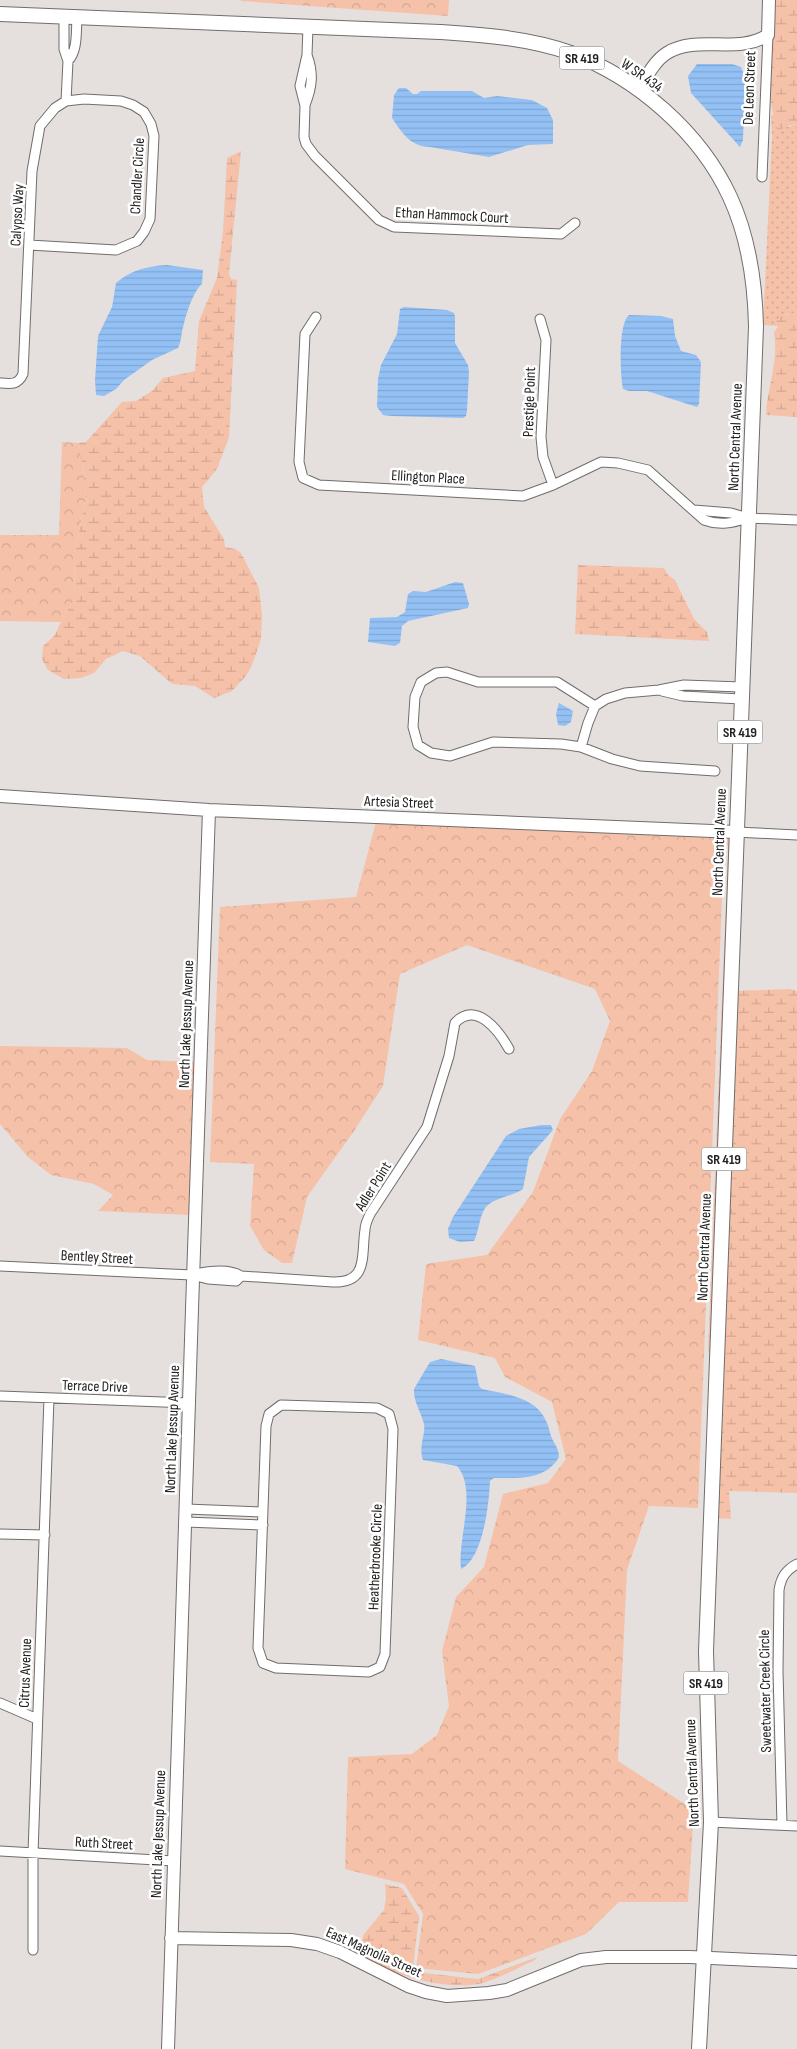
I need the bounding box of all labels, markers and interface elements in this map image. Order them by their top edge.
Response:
road number: SR 419 [560,46,604,70]
street label: De Leon Street [739,50,760,125]
street label: W SR 434 [617,54,666,97]
street label: Chandler Circle [126,137,149,215]
street label: Calypso Way [6,183,29,247]
street label: Ethan Hammock Court [395,203,510,228]
street label: Prestige Point [519,366,540,437]
street label: North Central Avenue [724,383,747,491]
street label: Ellington Place [391,466,465,489]
road number: SR 419 [718,720,762,744]
street label: North Central Avenue [708,788,731,896]
street label: Artesia Street [363,792,435,813]
street label: North Lake Jessup Avenue [175,960,198,1088]
road number: SR 419 [702,1148,746,1170]
street label: Adler Point [350,1158,396,1215]
street label: North Central Avenue [693,1193,716,1301]
street label: Bentley Street [60,1246,134,1269]
street label: North Lake Jessup Avenue [161,1365,184,1493]
street label: Terrace Drive [62,1376,128,1397]
street label: Heatherbrooke Circle [364,1504,387,1610]
street label: Sweetwater Creek Circle [755,1629,776,1753]
street label: Citrus Avenue [15,1638,36,1708]
road number: SR 419 [684,1672,728,1695]
street label: North Central Avenue [681,1719,704,1827]
street label: North Lake Jessup Avenue [147,1770,170,1898]
street label: Ruth Street [74,1832,134,1855]
street label: East Magnolia Street [323,1923,425,1982]

